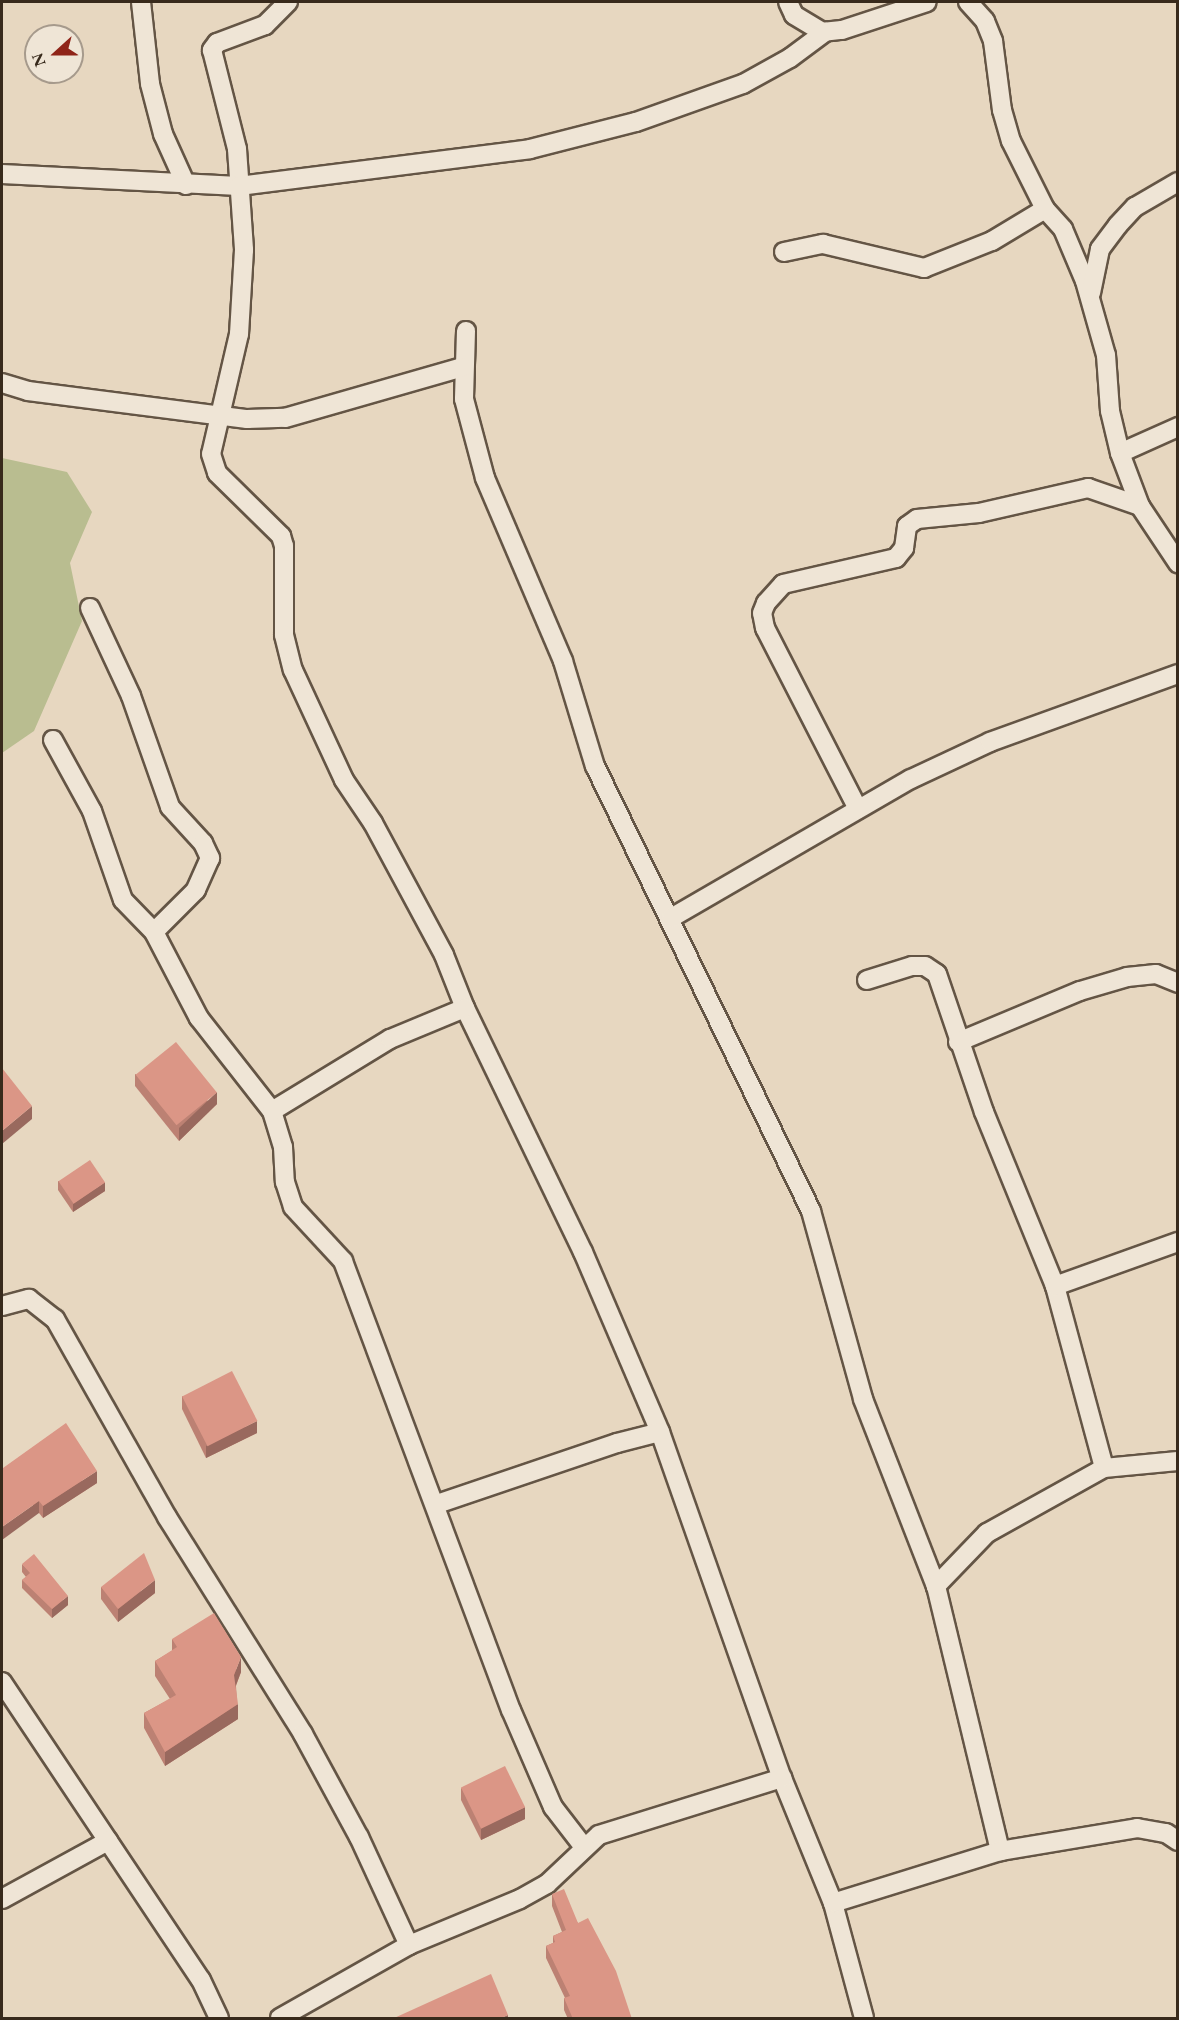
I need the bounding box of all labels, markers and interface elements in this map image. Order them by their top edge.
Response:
north arrow [24,24,84,84]
text: N [26,50,51,70]

